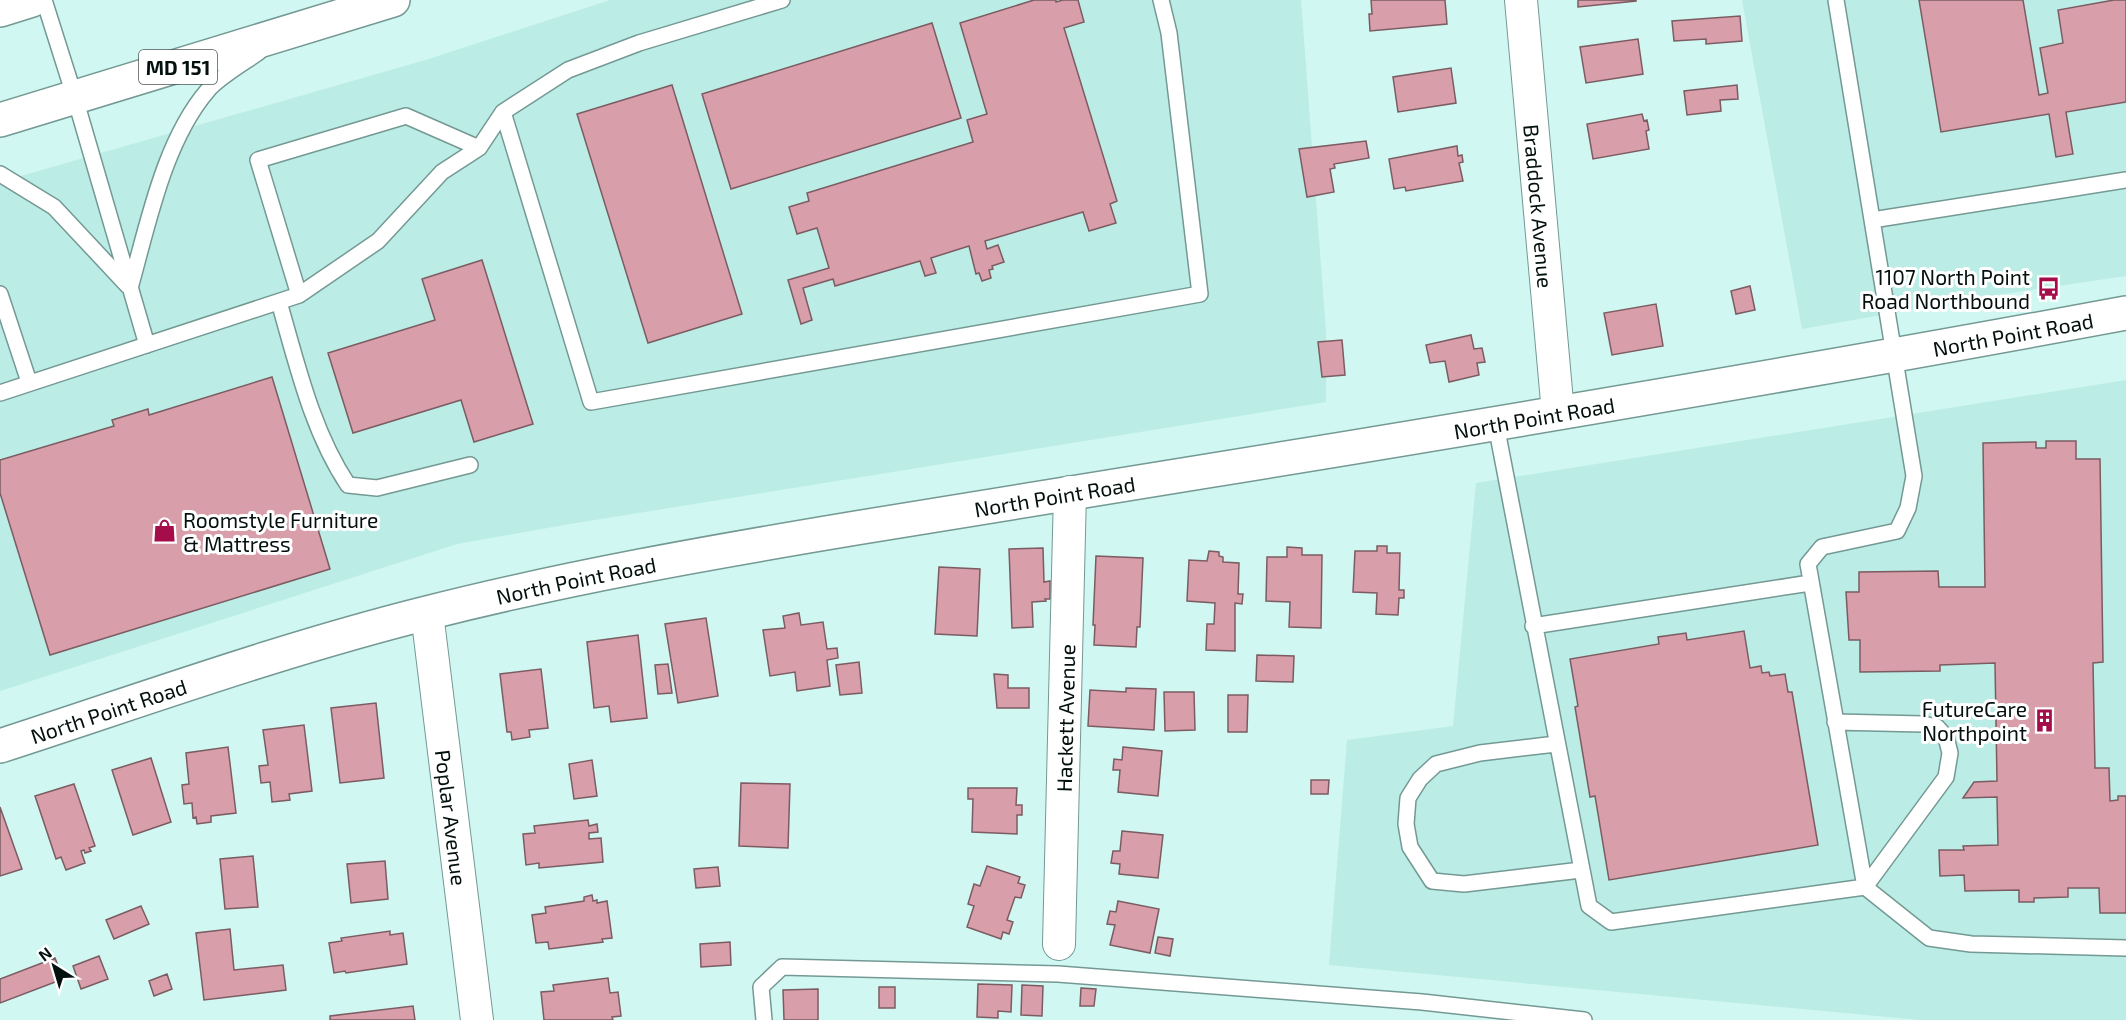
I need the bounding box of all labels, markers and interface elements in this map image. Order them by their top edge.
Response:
road number: MD 151 [139,50,217,84]
street label: Braddock Avenue [1520,123,1559,289]
place label: 1107 North Point Road Northbound [1861,264,2030,313]
bus stop icon: 1107 North Point Road Northbound [2035,275,2061,301]
street label: North Point Road [1931,307,2095,360]
street label: North Point Road [1452,391,1617,443]
street label: North Point Road [972,470,1137,521]
place label: Roomstyle Furniture & Mattress [183,507,378,556]
shop icon: Roomstyle Furniture & Mattress [152,518,178,544]
street label: North Point Road [494,551,658,608]
street label: Hackett Avenue [1050,644,1079,792]
street label: North Point Road [27,673,189,748]
place label: FutureCare Northpoint [1922,696,2027,745]
building icon: FutureCare Northpoint [2032,707,2058,733]
street label: Poplar Avenue [431,748,473,887]
north arrow [24,936,84,996]
text: N [34,943,55,965]

